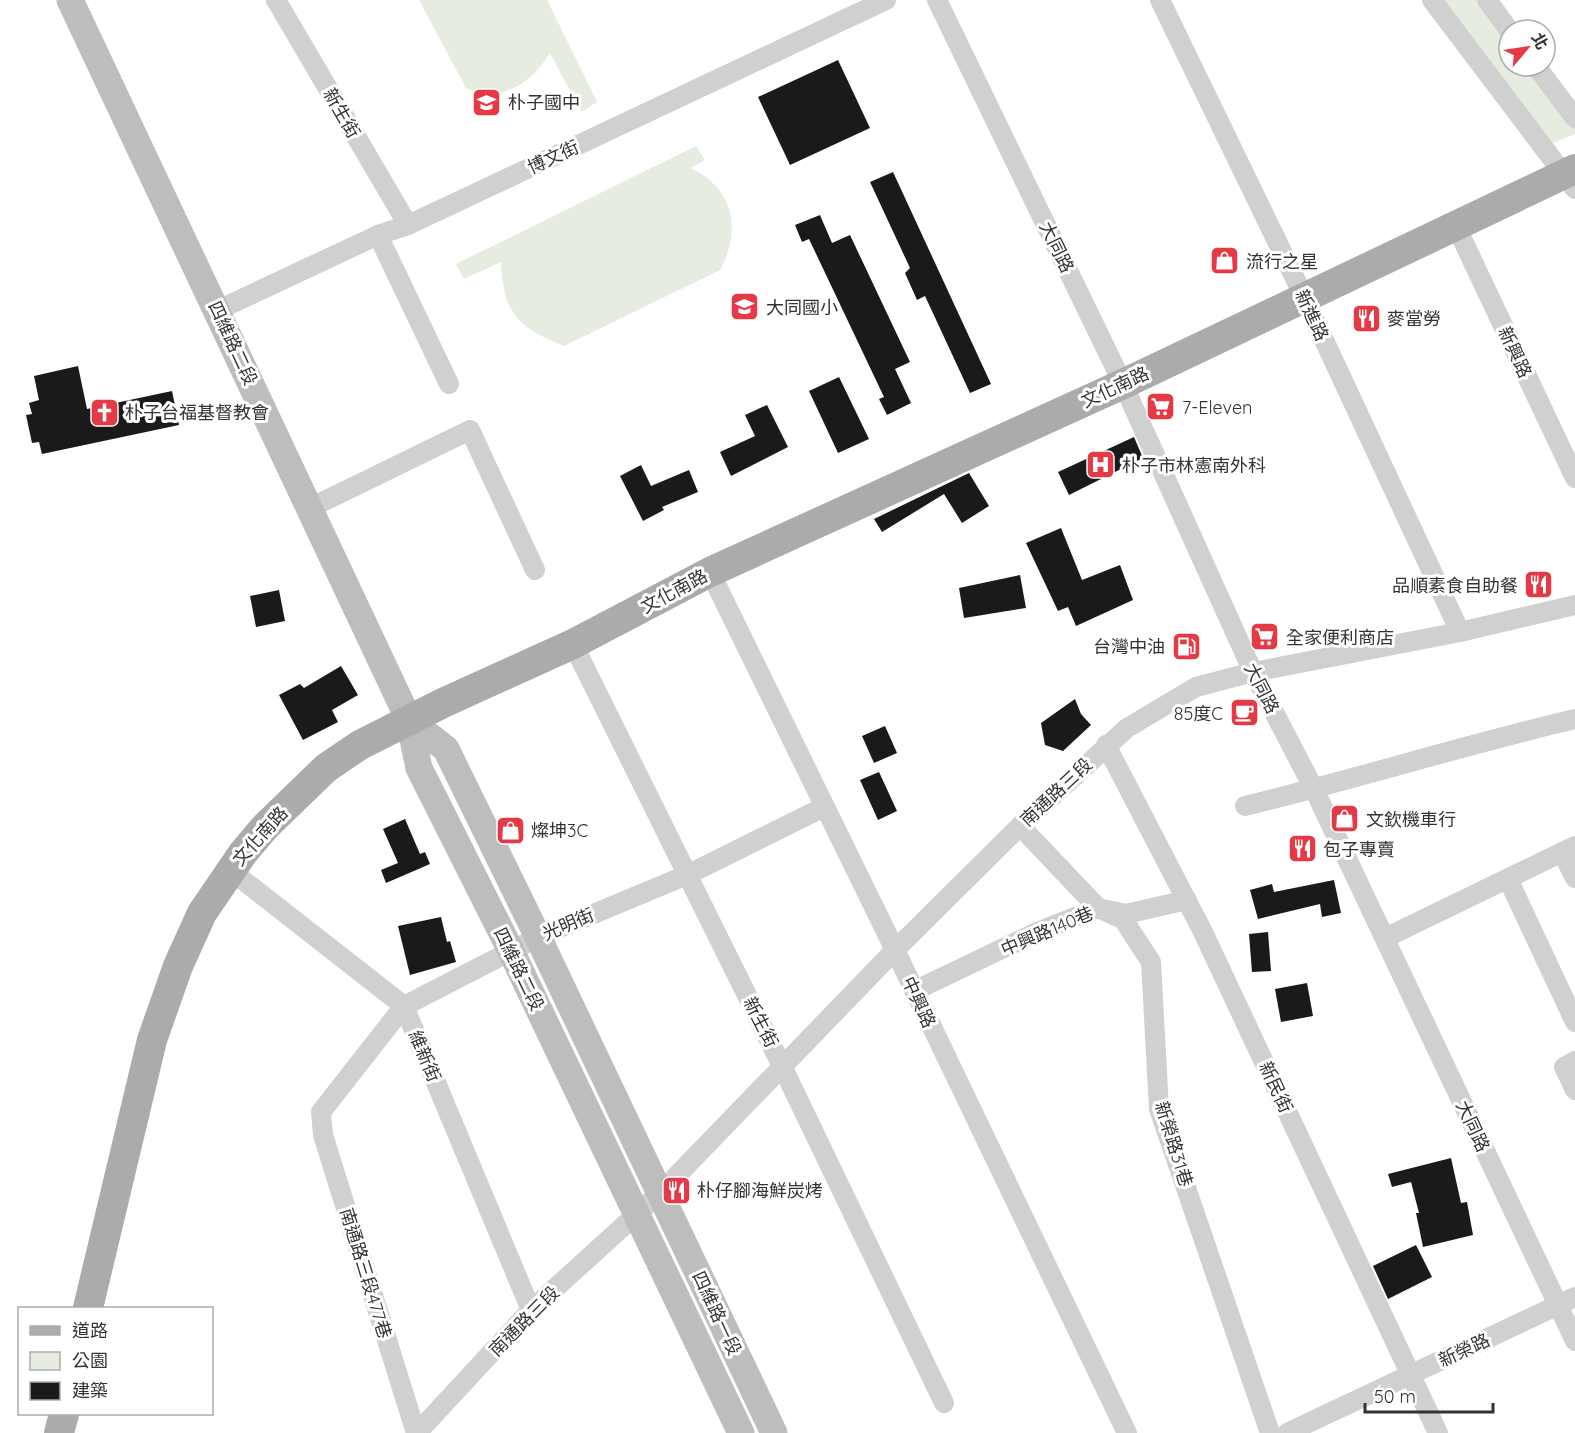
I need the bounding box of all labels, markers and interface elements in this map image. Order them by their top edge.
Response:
north arrow [1497,18,1557,78]
text: 北 [1527,29,1553,53]
street label: 新生街 [319,84,365,142]
school or university icon: 朴子國中 [471,86,503,118]
place label: 朴子國中 [508,91,580,114]
street label: 博文街 [524,135,582,179]
street label: 大同路 [1035,218,1079,276]
shop icon: 流行之星 [1209,245,1241,277]
place label: 流行之星 [1246,250,1318,273]
street label: 新進路 [1290,286,1334,344]
school or university icon: 大同國小 [729,291,761,323]
place label: 大同國小 [766,296,838,319]
street label: 四維路二段 [204,297,262,389]
restaurant icon: 麥當勞 [1350,302,1382,334]
place label: 麥當勞 [1387,307,1441,330]
street label: 新興路 [1493,323,1537,381]
street label: 文化南路 [1078,361,1152,413]
supermarket icon: 7-Eleven [1145,391,1177,423]
church icon: 朴子台福基督教會 [88,396,120,428]
place label: 7-Eleven [1182,396,1253,419]
place label: 朴子台福基督教會 [125,401,269,424]
hospital icon: 朴子市林憲南外科 [1085,449,1117,481]
place label: 朴子市林憲南外科 [1122,454,1266,477]
street label: 文化南路 [637,564,711,618]
restaurant icon: 品順素食自助餐 [1523,569,1555,601]
place label: 品順素食自助餐 [1392,574,1518,597]
supermarket icon: 全家便利商店 [1249,621,1281,653]
place label: 全家便利商店 [1286,626,1394,649]
fuel station icon: 台灣中油 [1170,630,1202,662]
place label: 台灣中油 [1093,635,1165,658]
street label: 大同路 [1239,659,1285,717]
cafe icon: 85度C [1228,697,1260,729]
place label: 85度C [1174,702,1223,725]
street label: 南通路三段 [1015,753,1097,831]
street label: 文化南路 [227,802,293,870]
shop icon: 文欽機車行 [1329,803,1361,835]
place label: 文欽機車行 [1366,808,1456,831]
shop icon: 燦坤3C [494,814,526,846]
place label: 燦坤3C [531,819,588,842]
restaurant icon: 包子專賣 [1286,833,1318,865]
place label: 包子專賣 [1323,838,1395,861]
street label: 中興路140巷 [997,901,1097,961]
street label: 光明街 [539,903,597,945]
street label: 四維路二段 [489,924,549,1014]
street label: 中興路 [897,973,941,1031]
street label: 新生街 [738,993,784,1051]
street label: 維新街 [404,1027,446,1085]
street label: 新民街 [1254,1058,1298,1116]
street label: 大同路 [1451,1097,1495,1155]
street label: 新榮路31巷 [1150,1099,1198,1189]
restaurant icon: 朴仔腳海鮮炭烤 [660,1174,692,1206]
place label: 朴仔腳海鮮炭烤 [697,1179,823,1202]
street label: 南通路三段477巷 [335,1205,397,1341]
street label: 四維路一段 [688,1267,746,1359]
street label: 南通路三段 [484,1281,564,1361]
legend [18,1307,213,1415]
text: 道路 [72,1319,108,1342]
street label: 新榮路 [1435,1328,1493,1372]
text: 公園 [72,1349,108,1372]
scale bar [1365,1376,1492,1414]
text: 建築 [72,1379,108,1402]
text: 50 m [1374,1385,1416,1408]

